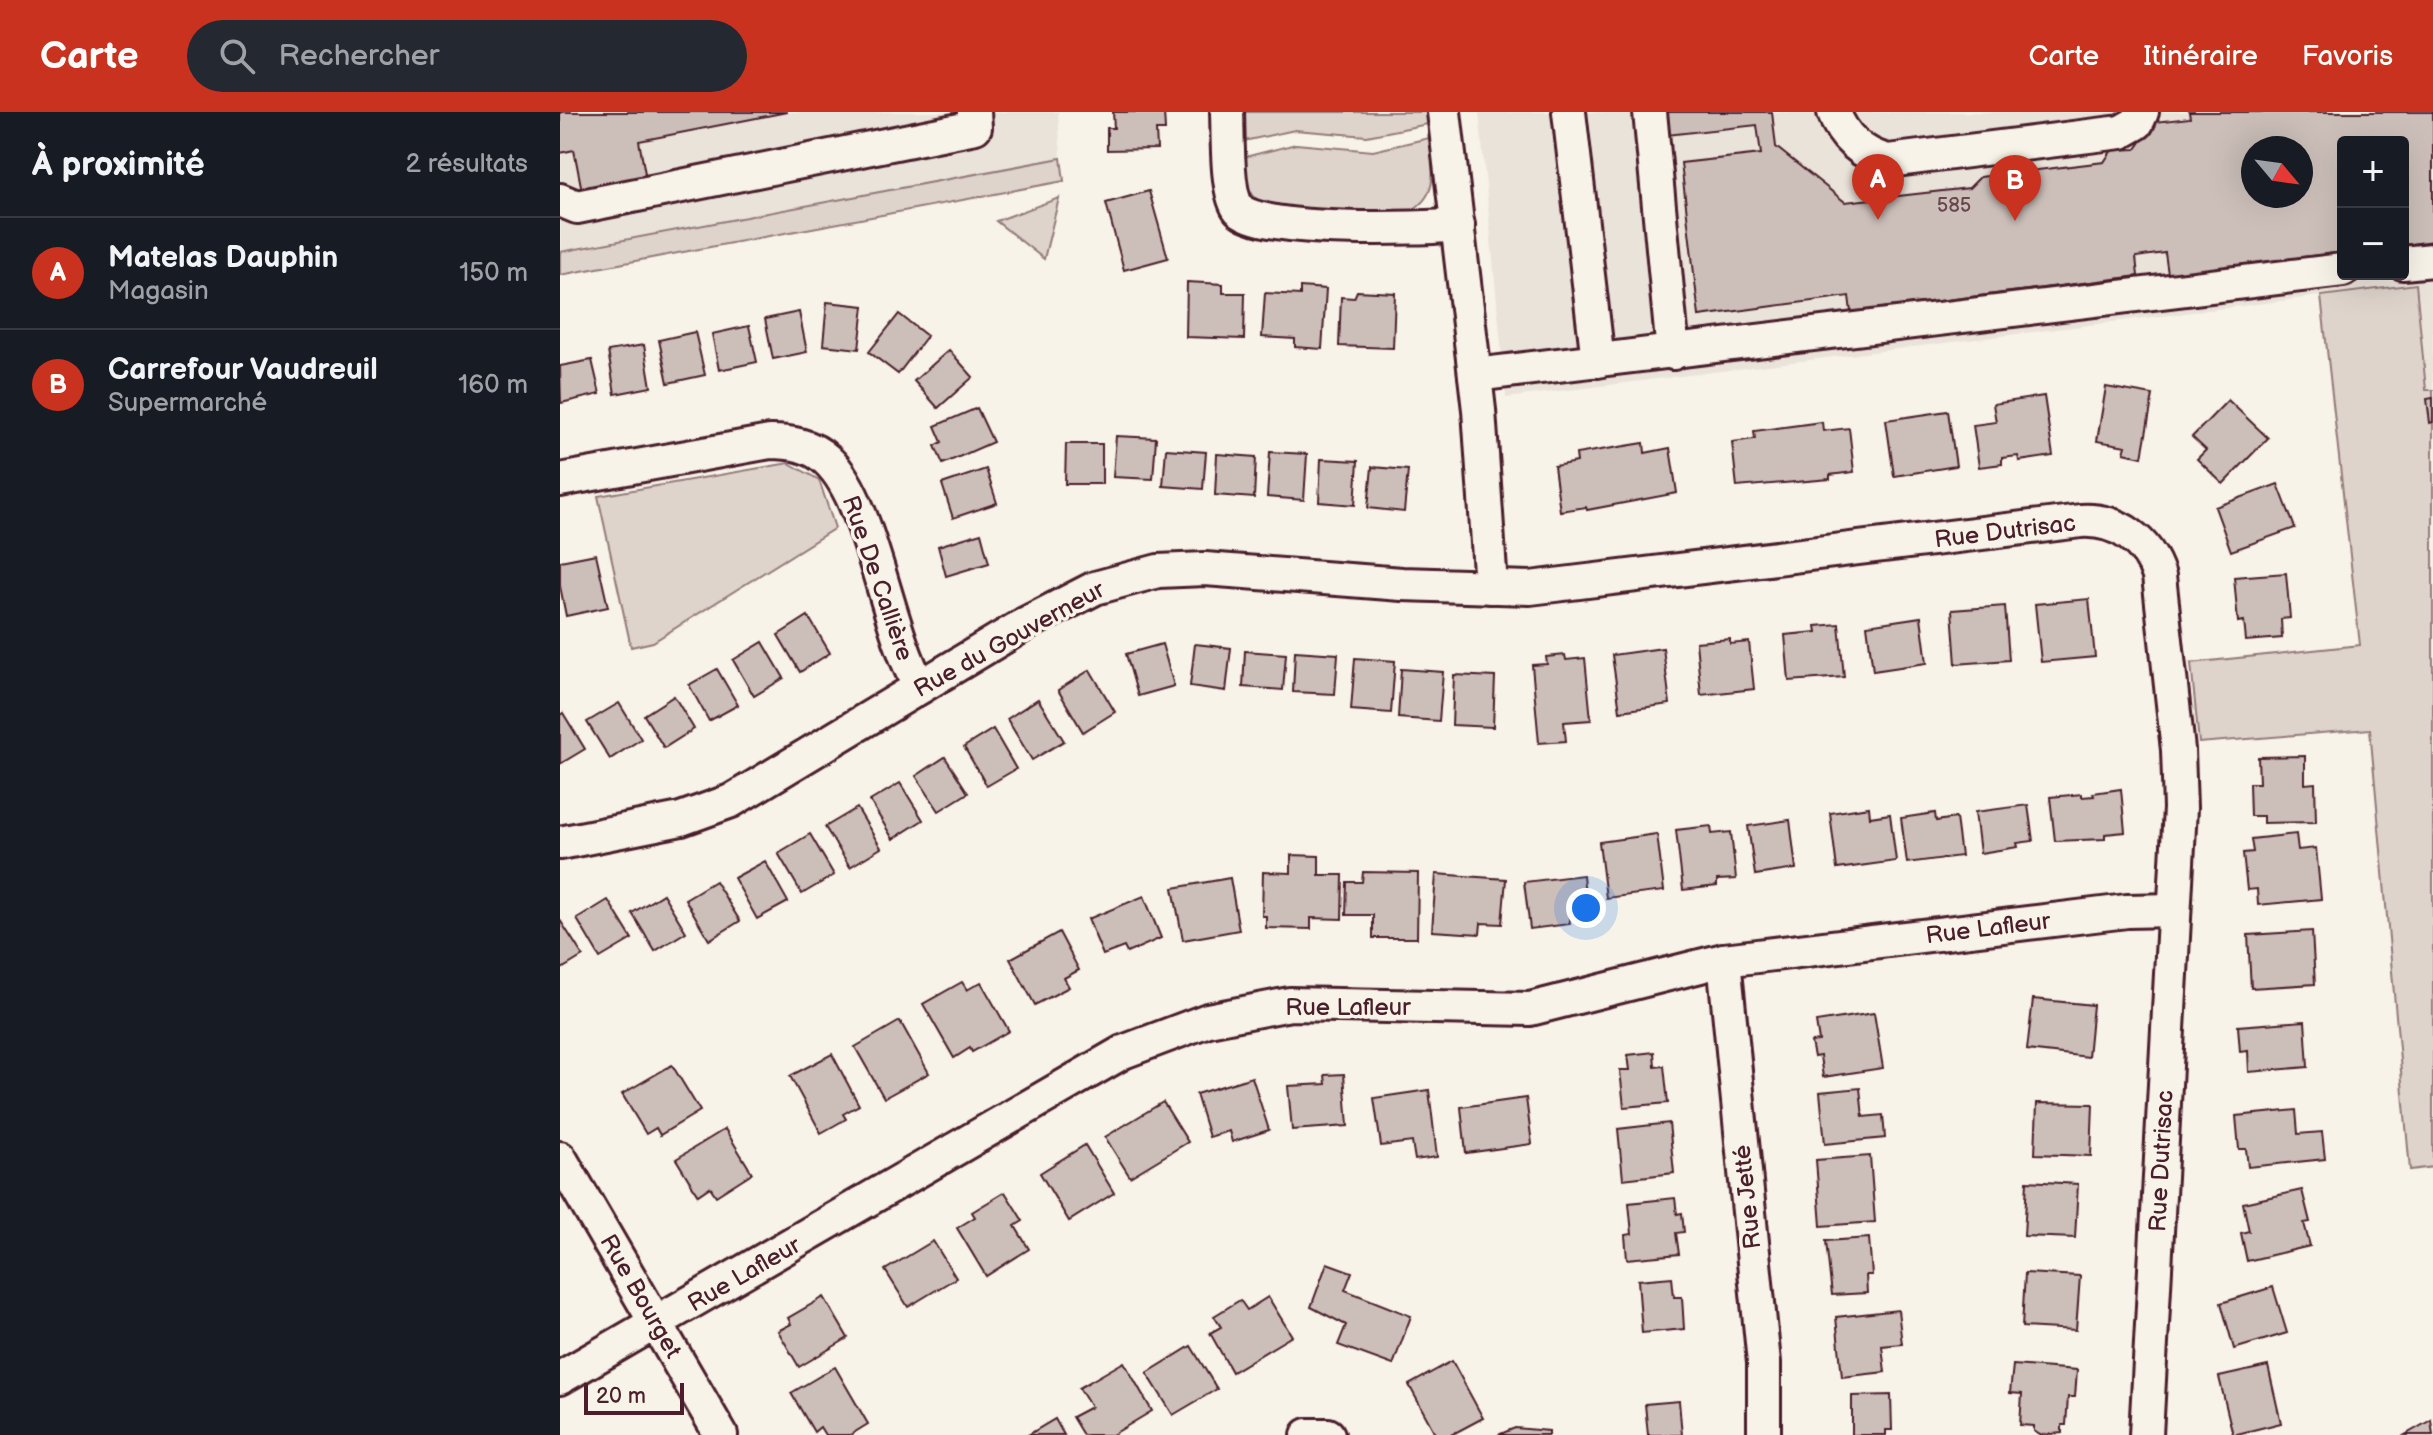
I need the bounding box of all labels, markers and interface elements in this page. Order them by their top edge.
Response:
search box [187,20,747,92]
text: Carte [40,34,139,79]
icon: search [215,34,259,78]
text: Rechercher [279,38,439,74]
text: Carte [2029,40,2099,73]
text: Itinéraire [2143,40,2258,73]
text: Favoris [2302,40,2393,73]
north arrow [2241,136,2313,208]
map controls [2337,136,2409,280]
button: + [2337,136,2409,208]
text: À proximité [32,144,205,185]
text: 2 résultats [405,149,528,180]
pin: A [1852,154,1904,220]
pin: B [1989,155,2041,221]
house number: 585 [1937,194,1971,218]
button: − [2337,208,2409,280]
text: Matelas Dauphin [108,240,338,276]
text: A [50,258,66,289]
text: 150 m [459,258,528,289]
text: Magasin [108,276,209,307]
text: Carrefour Vaudreuil [108,352,378,388]
text: B [49,370,67,401]
text: 160 m [458,370,528,401]
text: Supermarché [108,388,267,419]
street label: Rue De Callière [836,492,919,665]
street label: Rue Dutrisac [1933,508,2077,555]
street label: Rue du Gouverneur [909,575,1110,704]
your location [1566,888,1606,928]
street label: Rue Lafleur [1924,906,2052,951]
street label: Rue Lafleur [1285,993,1411,1022]
street label: Rue Dutrisac [2143,1089,2180,1233]
street label: Rue Jetté [1728,1143,1767,1250]
street label: Rue Bourget [594,1229,688,1364]
street label: Rue Lafleur [683,1230,806,1318]
scale bar [584,1379,684,1415]
text: 20 m [596,1383,646,1410]

